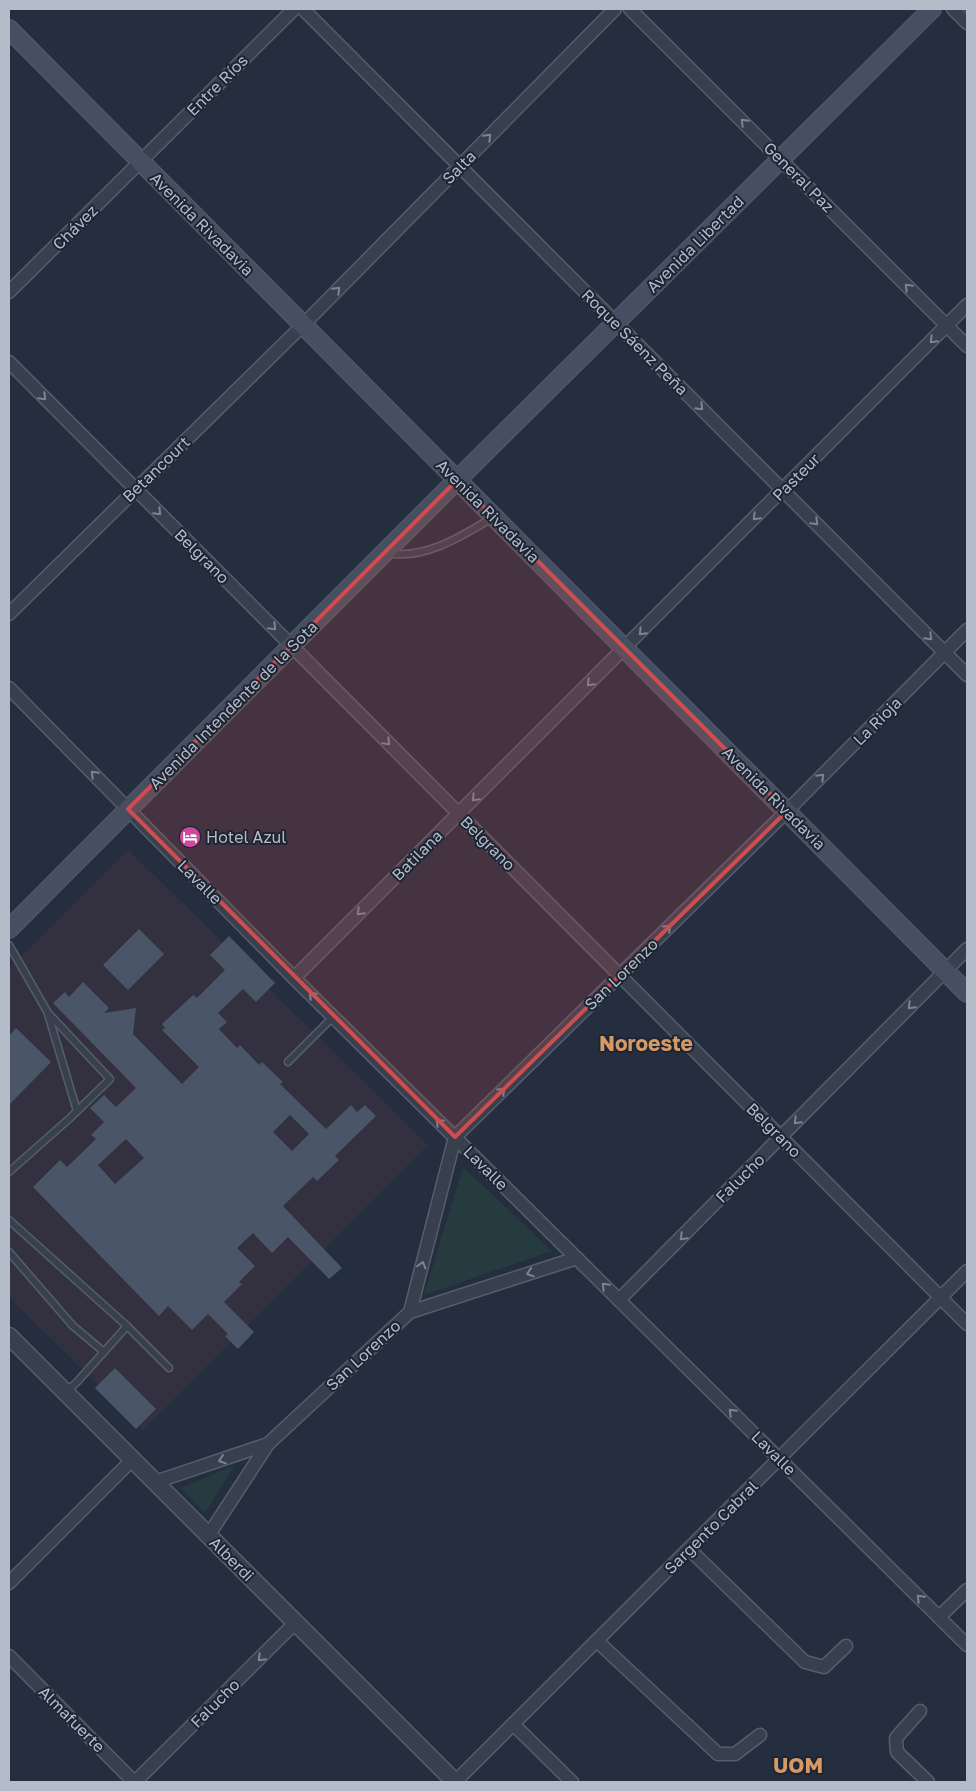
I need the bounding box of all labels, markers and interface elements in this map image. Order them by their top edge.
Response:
street label: Entre Ríos [182,50,252,120]
one-way arrow [740,119,749,128]
one-way arrow [482,134,491,143]
street label: General Paz [760,138,838,216]
street label: Salta [438,146,480,188]
street label: Avenida Rivadavia [146,168,258,280]
street label: Avenida Libertad [642,191,748,297]
street label: Chávez [48,200,102,254]
one-way arrow [905,283,914,292]
street label: Roque Sáenz Peña [578,285,692,399]
one-way arrow [331,287,340,296]
one-way arrow [930,334,939,343]
one-way arrow [37,391,46,400]
one-way arrow [694,401,703,410]
street label: Betancourt [118,432,194,506]
street label: Pasteur [768,449,824,505]
street label: Avenida Rivadavia [432,455,544,567]
one-way arrow [152,506,161,515]
one-way arrow [753,511,762,520]
one-way arrow [809,516,818,525]
street label: Belgrano [170,524,234,588]
street label: Avenida Intendente de la Sota [145,617,321,793]
one-way arrow [267,621,276,630]
one-way arrow [638,626,647,635]
one-way arrow [923,631,932,640]
one-way arrow [587,677,596,686]
street label: La Rioja [849,693,905,749]
one-way arrow [382,736,391,745]
street label: Avenida Rivadavia [718,742,830,854]
one-way arrow [91,771,100,780]
one-way arrow [815,774,824,783]
one-way arrow [472,792,481,801]
street label: Belgrano [456,811,520,875]
hotel icon: Hotel Azul [178,825,202,849]
street label: Batilana [388,826,446,884]
place label: Hotel Azul [206,827,286,847]
street label: Lavalle [174,856,226,908]
one-way arrow [356,906,365,915]
one-way arrow [662,925,671,934]
street label: San Lorenzo [580,934,662,1014]
one-way arrow [308,992,317,1001]
one-way arrow [908,1000,917,1009]
district label: Noroeste [599,1030,693,1056]
one-way arrow [496,1088,505,1097]
street label: Belgrano [742,1098,806,1162]
one-way arrow [794,1115,803,1124]
one-way arrow [436,1119,445,1128]
street label: Lavalle [460,1142,512,1194]
street label: Falucho [711,1149,769,1207]
one-way arrow [679,1231,688,1240]
one-way arrow [416,1260,427,1269]
one-way arrow [527,1267,535,1277]
one-way arrow [601,1282,610,1291]
street label: San Lorenzo [322,1315,404,1395]
one-way arrow [729,1409,738,1418]
street label: Lavalle [748,1427,800,1479]
one-way arrow [218,1454,226,1464]
street label: Sargento Cabral [660,1476,762,1578]
street label: Alberdi [206,1533,258,1585]
one-way arrow [917,1595,926,1604]
one-way arrow [258,1652,267,1661]
street label: Falucho [186,1674,244,1732]
street label: Almafuerte [35,1682,109,1756]
district label: UOM [773,1752,823,1778]

